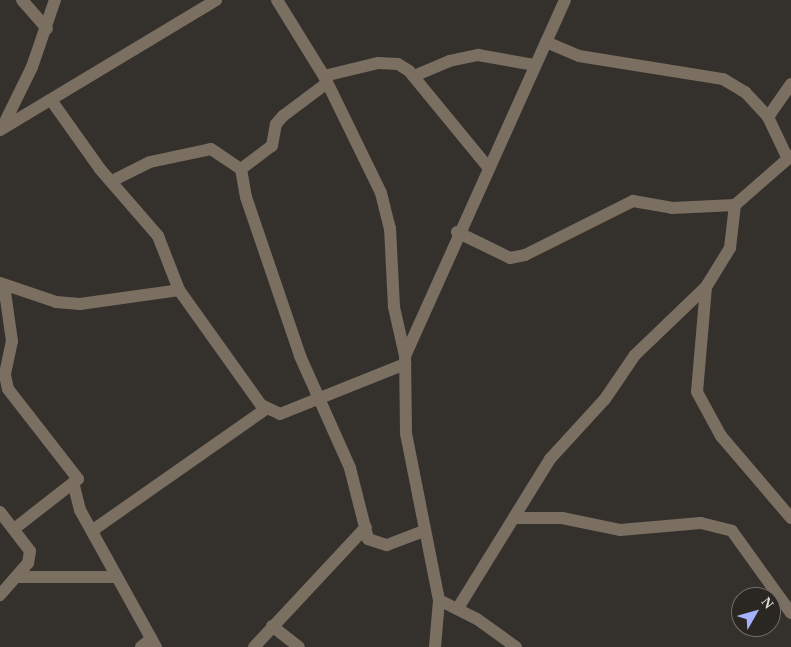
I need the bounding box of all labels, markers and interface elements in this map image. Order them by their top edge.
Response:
north arrow [731,587,781,637]
text: N [758,594,776,612]

